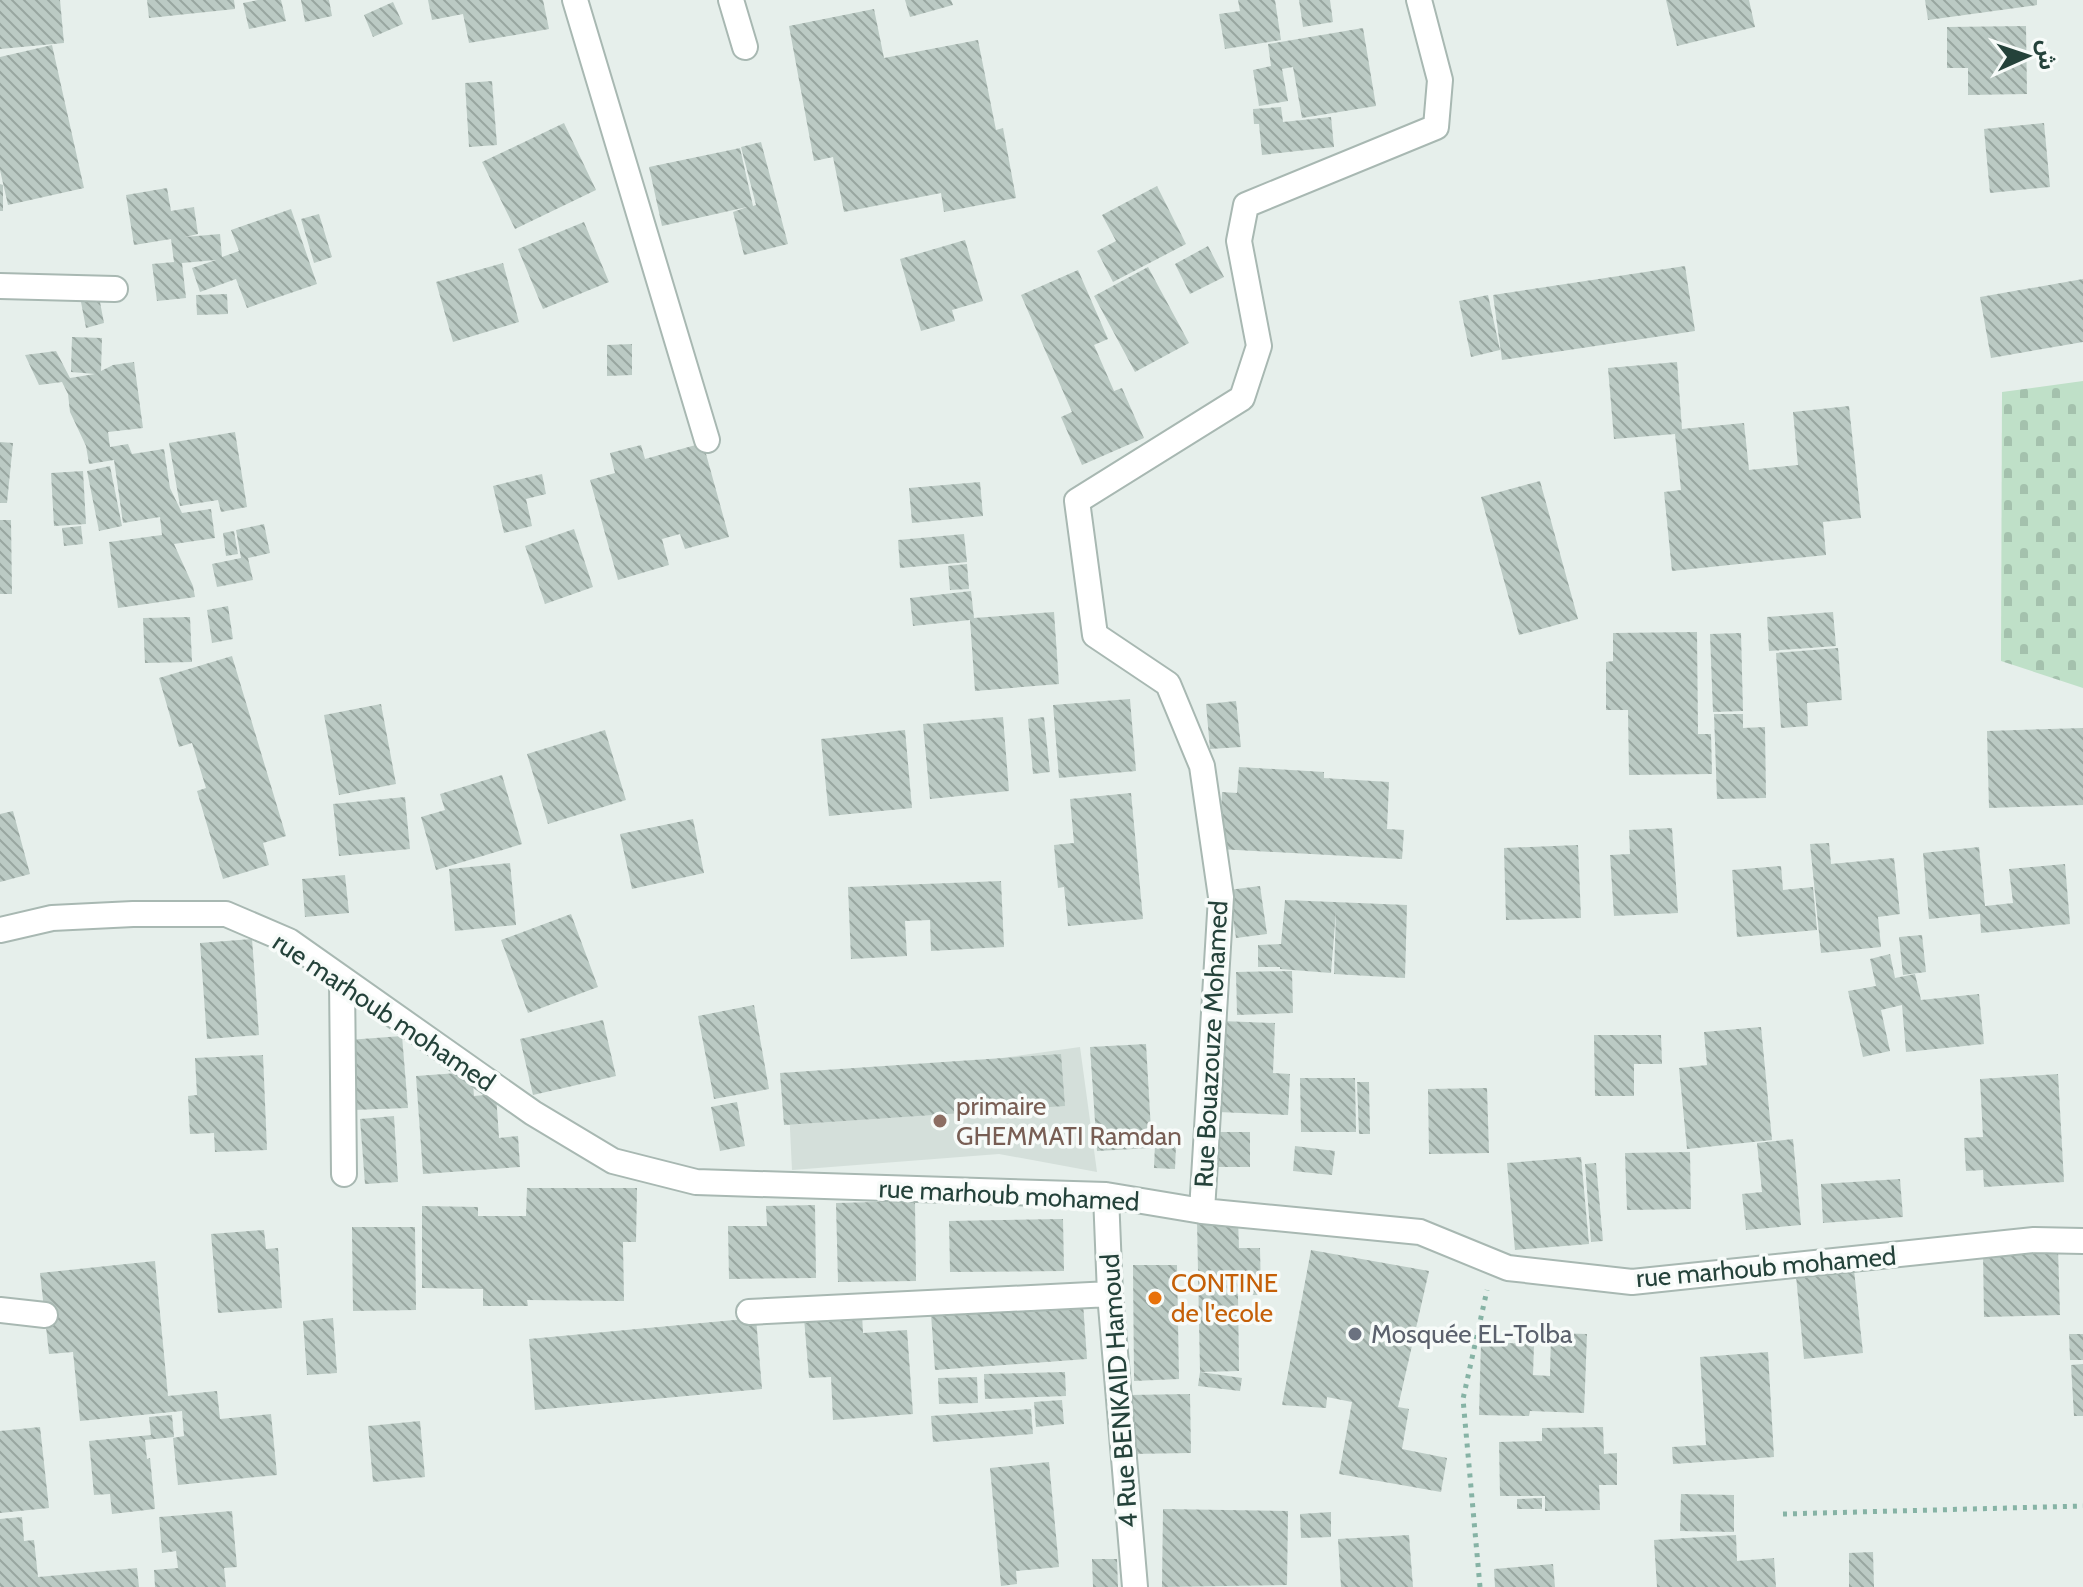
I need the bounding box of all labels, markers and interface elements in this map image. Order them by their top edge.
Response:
north arrow [1987,16,2067,96]
text: ش [2032,39,2061,71]
street label: Rue Bouazouze Mohamed [1188,900,1234,1188]
street label: rue marhoub mohamed [267,926,501,1098]
place label: primaire GHEMMATI Ramdan [956,1090,1182,1152]
marker: primaire GHEMMATI Ramdan [931,1112,949,1130]
street label: rue marhoub mohamed [878,1172,1140,1218]
street label: rue marhoub mohamed [1635,1240,1897,1294]
street label: 4 Rue BENKAID Hamoud [1093,1253,1145,1529]
place label: CONTINE de l'ecole [1171,1267,1278,1329]
marker: CONTINE de l'ecole [1146,1289,1164,1307]
place label: Mosquée EL-Tolba [1371,1318,1573,1350]
marker: Mosquée EL-Tolba [1346,1325,1364,1343]

